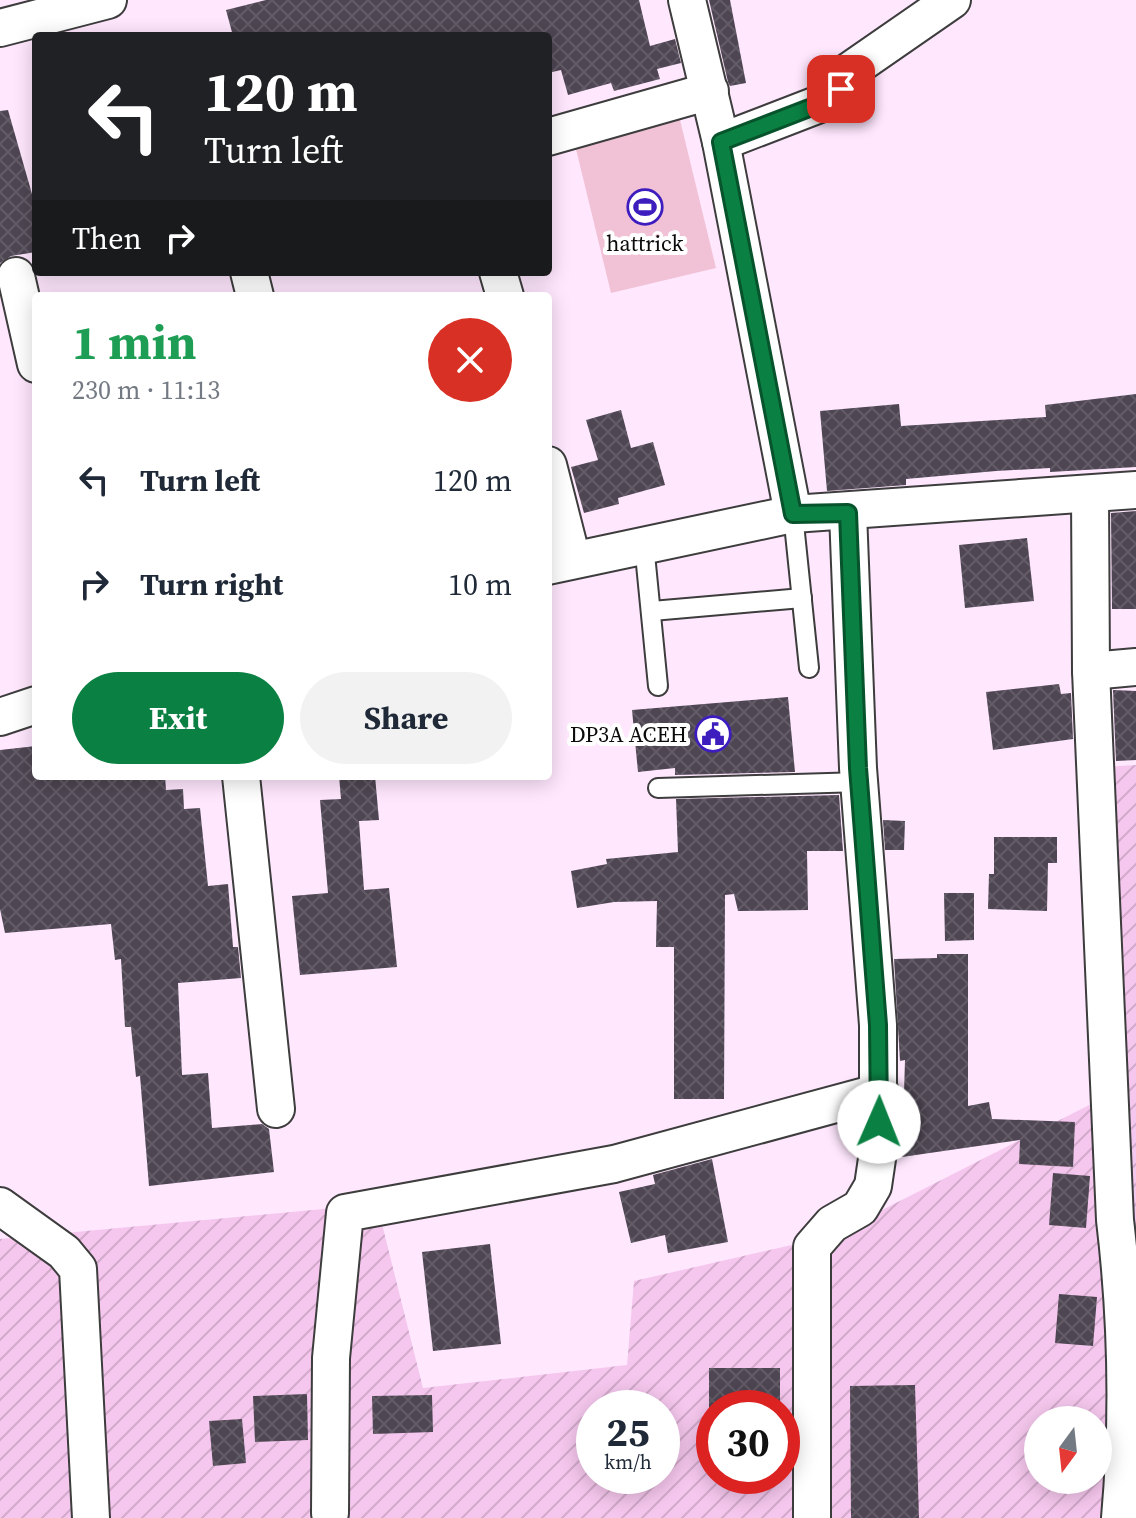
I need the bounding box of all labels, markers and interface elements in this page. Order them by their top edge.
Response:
text: 120 m [204,53,358,130]
pin [807,55,875,123]
icon: left [72,64,176,168]
icon: arrive [819,67,863,111]
text: Turn left [204,126,343,175]
sports icon: hattrick [626,188,664,226]
icon: right [158,216,202,260]
text: Then [72,218,142,259]
place label: hattrick [606,228,685,258]
text: 1 min [72,309,197,375]
button: close [428,318,512,402]
text: 230 m · 11:13 [72,372,220,408]
icon: left [72,458,116,502]
text: Turn left [140,460,260,501]
text: 120 m [433,460,512,501]
icon: right [72,562,116,606]
text: Turn right [140,564,283,605]
text: 10 m [448,564,512,605]
button: Exit [72,672,284,764]
button: Share [300,672,512,764]
public building icon: DP3A ACEH [694,715,732,753]
place label: DP3A ACEH [570,719,687,749]
position arrow [837,1080,921,1164]
speed limit sign: 30 [696,1390,800,1494]
text: 25 [606,1405,650,1459]
north arrow [1024,1406,1112,1494]
map controls [1024,1406,1112,1494]
text: km/h [604,1448,652,1476]

